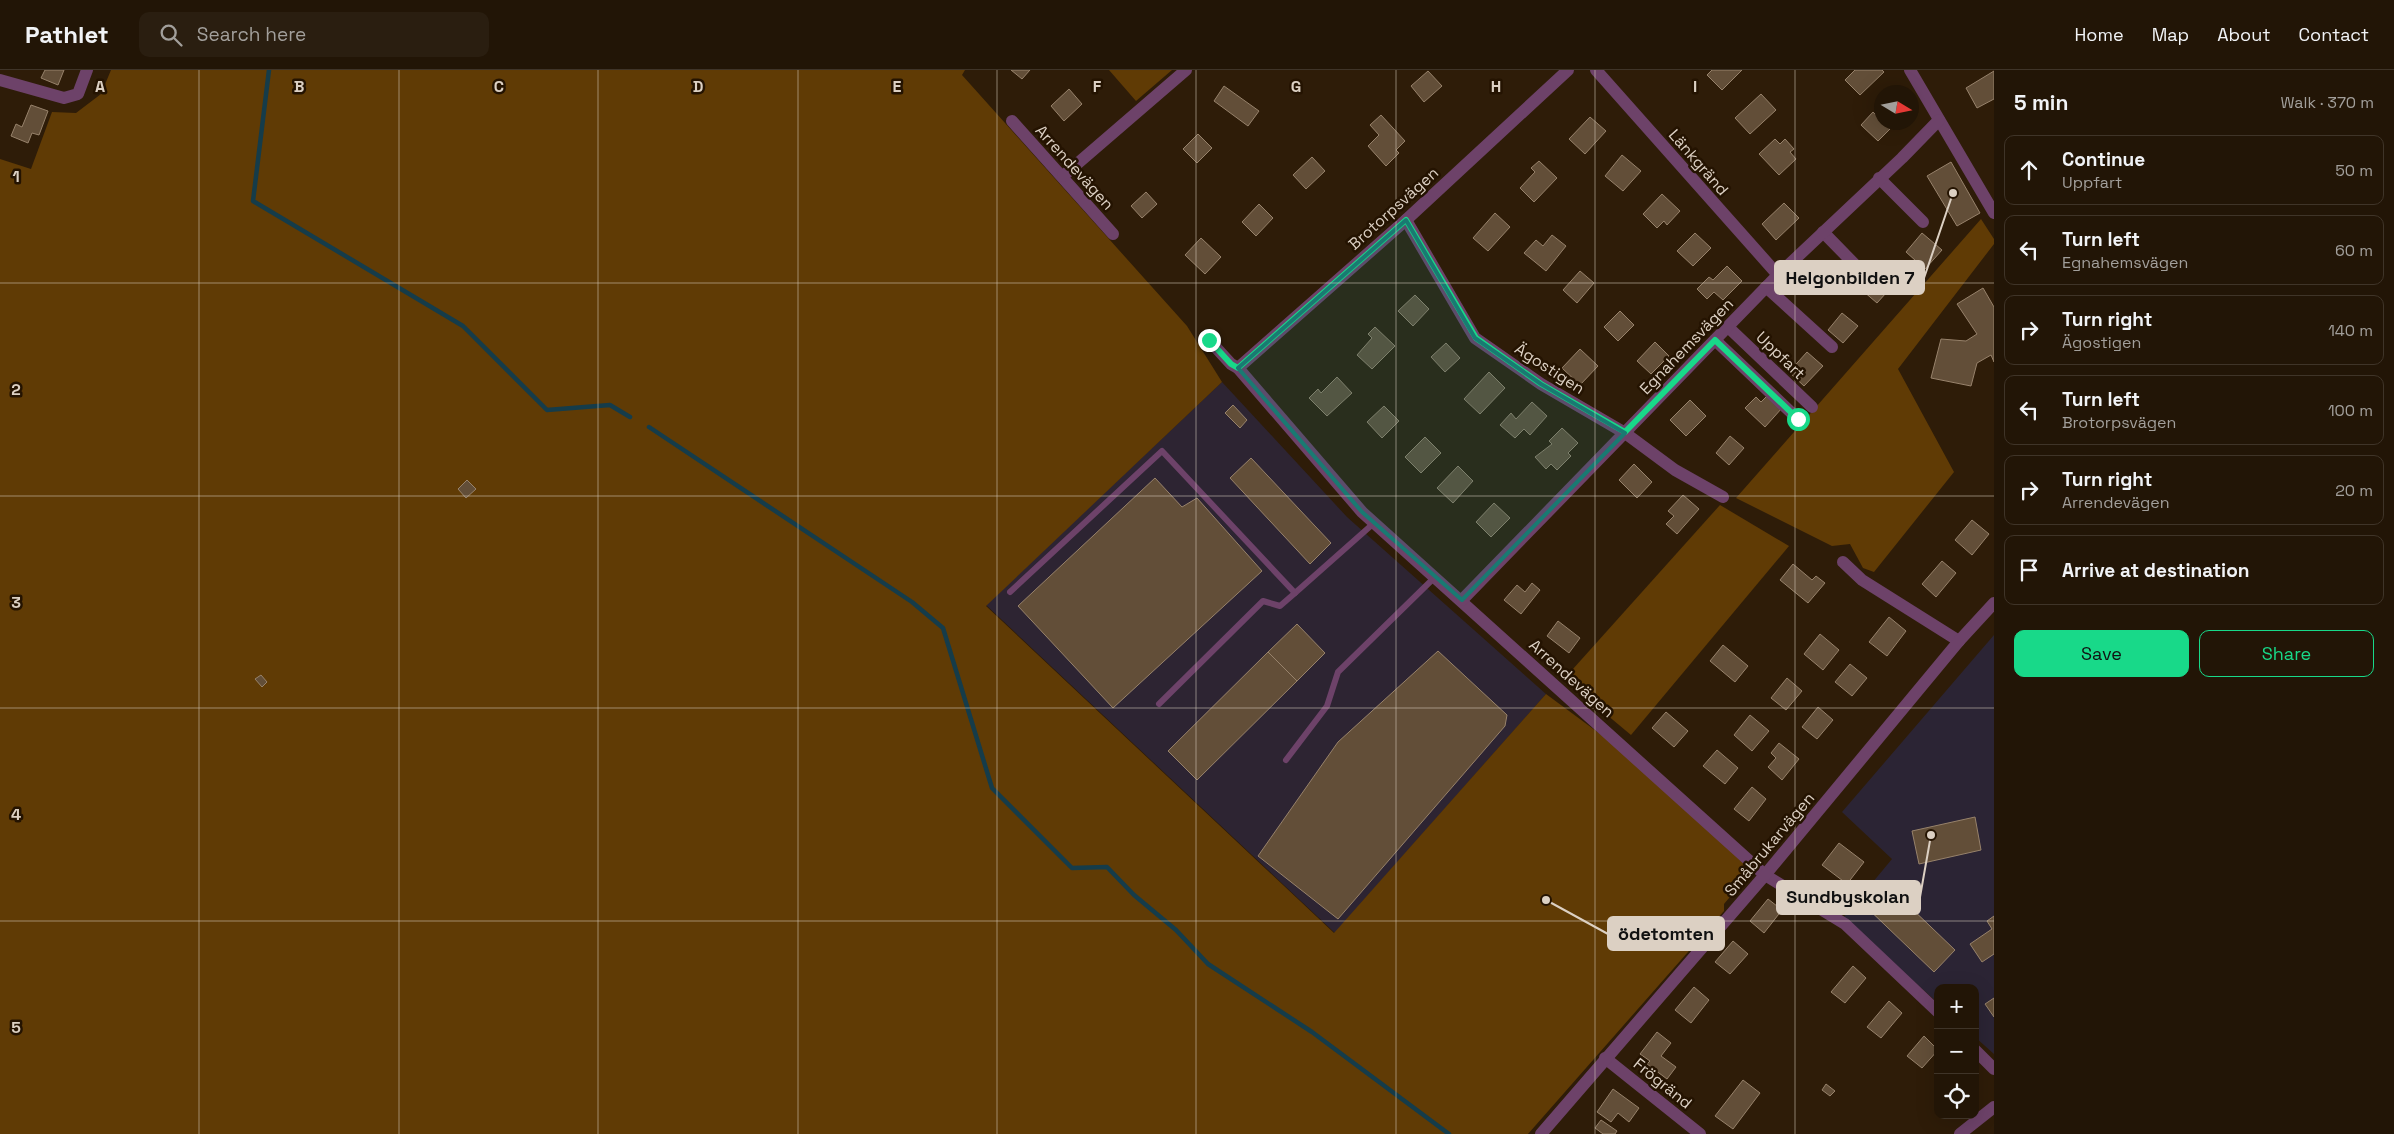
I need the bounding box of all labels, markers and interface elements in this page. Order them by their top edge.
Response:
search box [139,12,489,57]
text: Pathlet [25,19,109,50]
icon: search [157,21,185,49]
text: Search here [197,22,306,47]
text: Home [2075,23,2124,46]
text: Map [2152,23,2189,46]
text: About [2217,23,2271,46]
text: Contact [2299,23,2369,46]
text: A [95,76,105,97]
text: B [294,76,304,97]
text: C [494,76,504,97]
text: D [693,76,703,97]
text: E [893,76,902,97]
text: F [1093,76,1102,97]
text: G [1291,76,1301,97]
text: H [1491,76,1501,97]
text: I [1693,76,1697,97]
north arrow [1874,85,1919,130]
text: 5 min [2014,89,2068,116]
text: Walk · 370 m [2281,92,2374,113]
street label: Arrendevägen [1031,120,1118,214]
street label: Länkgränd [1664,125,1733,200]
text: Continue [2062,147,2145,172]
icon: ahead [2015,156,2043,184]
text: 50 m [2335,160,2373,181]
street label: Brotorpsvägen [1344,162,1443,254]
text: 1 [12,166,20,187]
text: Uppfart [2062,172,2122,193]
text: Turn left [2062,227,2140,252]
icon: left [2015,236,2043,264]
text: 60 m [2335,240,2373,261]
text: Egnahemsvägen [2062,252,2188,273]
callout: Helgonbilden 7 [1775,261,1924,294]
text: Helgonbilden 7 [1785,266,1915,289]
street label: Egnahemsvägen [1635,294,1738,399]
text: Turn right [2062,307,2152,332]
icon: right [2015,316,2043,344]
text: 140 m [2328,320,2373,341]
street label: Uppfart [1752,327,1810,384]
route end [1198,329,1221,352]
text: Ägostigen [2062,332,2141,353]
street label: Ägostigen [1511,338,1589,399]
text: 2 [11,379,21,400]
text: Turn left [2062,387,2140,412]
icon: left [2015,396,2043,424]
text: 100 m [2328,400,2373,421]
route start [1787,408,1810,431]
text: Brotorpsvägen [2062,412,2176,433]
text: Turn right [2062,467,2152,492]
icon: right [2015,476,2043,504]
text: 20 m [2335,480,2373,501]
text: Arrendevägen [2062,492,2170,513]
icon: arrive [2015,556,2043,584]
text: Arrive at destination [2062,558,2250,583]
text: 3 [11,592,21,613]
button: Save [2014,630,2189,677]
button: Share [2199,630,2374,677]
street label: Arrendevägen [1525,635,1619,722]
street label: Småbrukarvägen [1720,788,1819,901]
text: 4 [11,804,21,825]
callout: Sundbyskolan [1777,881,1920,914]
text: Sundbyskolan [1786,885,1910,908]
callout: ödetomten [1608,917,1724,950]
text: ödetomten [1618,922,1714,945]
map controls [1934,984,1979,1119]
button: + [1934,984,1979,1029]
text: 5 [11,1017,21,1038]
button: − [1934,1029,1979,1074]
street label: Frögränd [1629,1053,1696,1113]
button: locate [1934,1074,1979,1119]

